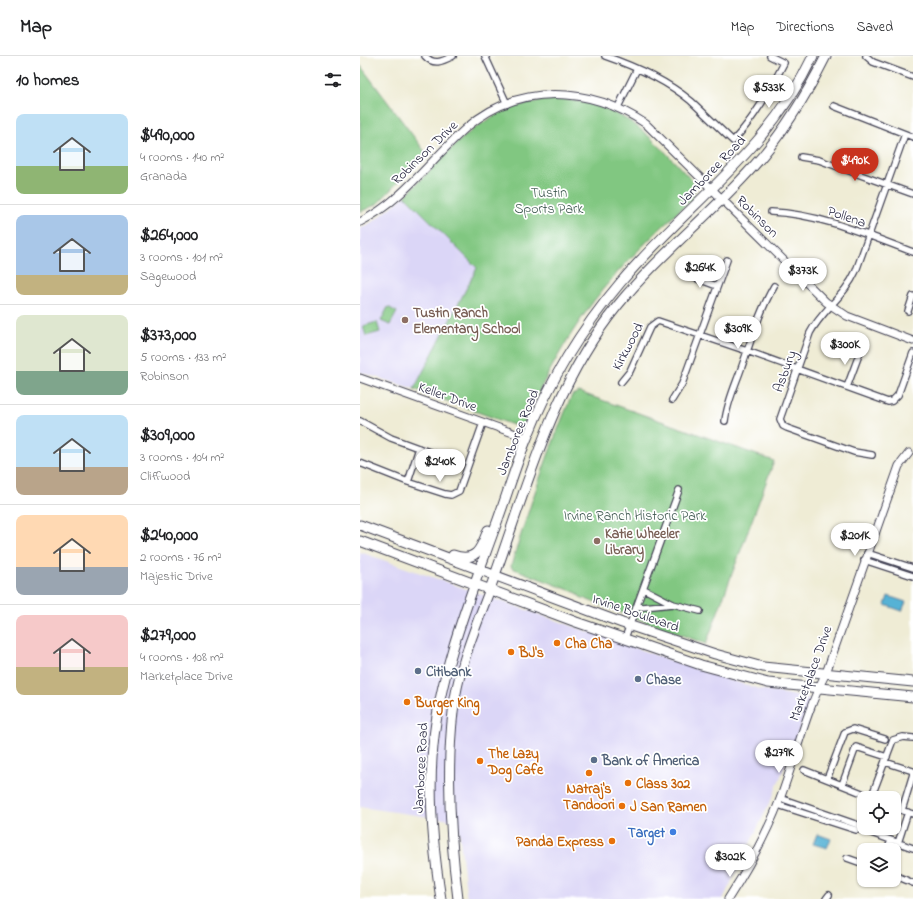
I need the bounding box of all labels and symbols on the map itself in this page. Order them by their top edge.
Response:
pin: $533K [741,75,797,109]
street label: Robinson Drive [387,115,464,190]
street label: Jamboree Road [673,131,751,211]
pin: $490K [827,148,883,182]
park label: Tustin Sports Park [515,183,584,220]
street label: Robinson [731,191,783,243]
street label: Pollena [824,201,869,234]
pin: $264K [672,255,728,289]
pin: $373K [775,258,831,292]
place label: Tustin Ranch Elementary School [413,303,521,342]
marker: Tustin Ranch Elementary School [400,315,410,325]
pin: $309K [710,316,766,350]
street label: Kirkwood [607,319,650,374]
pin: $300K [817,332,873,366]
street label: Asbury [768,347,804,396]
street label: Keller Drive [415,377,480,418]
street label: Jamboree Road [492,386,545,479]
pin: $240K [412,449,468,483]
park label: Irvine Ranch Historic Park [564,506,707,527]
pin: $201K [827,523,883,557]
place label: Katie Wheeler Library [605,524,680,563]
marker: Katie Wheeler Library [592,536,602,546]
street label: Irvine Boulevard [589,589,682,638]
street label: Marketplace Drive [784,622,839,724]
place label: Cha Cha [565,634,613,655]
marker: Cha Cha [552,638,562,648]
place label: BJ's [518,643,544,664]
marker: BJ's [506,647,516,657]
place label: Citibank [426,662,472,683]
marker: Citibank [413,666,423,676]
place label: Chase [646,670,682,691]
marker: Chase [633,674,643,684]
place label: Burger King [414,693,480,716]
marker: Burger King [402,697,412,707]
street label: Jamboree Road [409,722,434,814]
pin: $279K [751,740,807,774]
place label: The Lazy Dog Cafe [487,744,544,783]
place label: Bank of America [601,751,700,772]
marker: Bank of America [589,755,599,765]
marker: The Lazy Dog Cafe [475,756,485,766]
marker: Natraj's Tandoori [584,768,594,778]
place label: Class 302 [636,774,690,795]
marker: Class 302 [623,778,633,788]
place label: Natraj's Tandoori [563,779,615,816]
place label: J San Ramen [630,797,707,818]
marker: J San Ramen [617,801,627,811]
place label: Target [628,823,665,846]
marker: Target [668,827,678,837]
place label: Panda Express [516,832,604,853]
marker: Panda Express [607,836,617,846]
pin: $302K [702,844,758,878]

